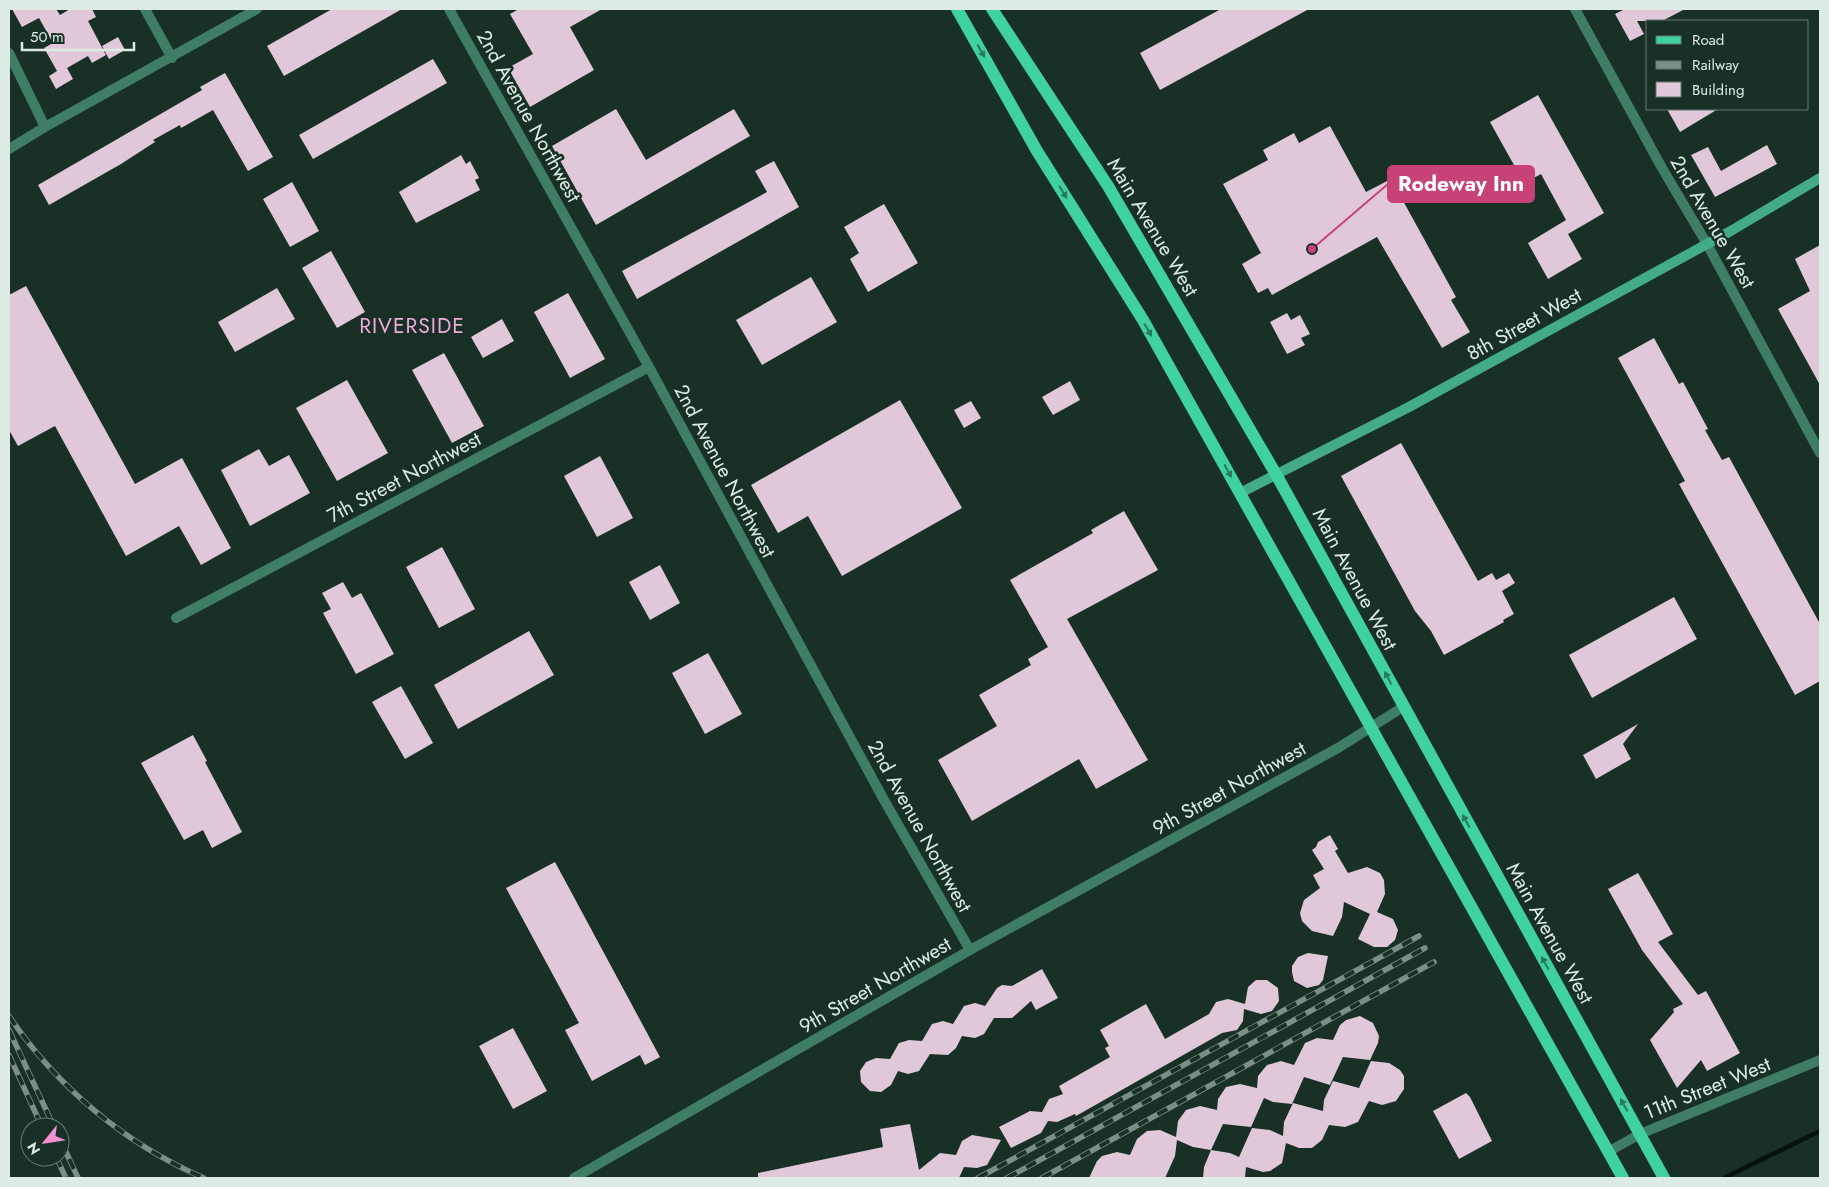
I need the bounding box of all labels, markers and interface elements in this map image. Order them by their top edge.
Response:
scale bar [22,20,135,52]
legend [1646,20,1809,110]
street label: 2nd Avenue Northwest [469,25,588,208]
text: 50 m [30,26,64,48]
text: Road [1692,29,1724,51]
one-way arrow [977,44,985,59]
text: Railway [1692,54,1739,76]
text: Building [1692,79,1744,101]
street label: 2nd Avenue West [1663,151,1762,294]
street label: Main Avenue West [1100,152,1206,302]
callout: Rodeway Inn [1388,166,1534,202]
text: Rodeway Inn [1398,169,1524,199]
one-way arrow [1058,185,1067,198]
street label: 8th Street West [1462,281,1587,368]
district label: RIVERSIDE [359,311,465,341]
one-way arrow [1144,323,1152,337]
street label: 2nd Avenue Northwest [667,379,783,563]
street label: 7th Street Northwest [322,425,486,530]
one-way arrow [1224,464,1232,479]
street label: Main Avenue West [1305,503,1404,656]
one-way arrow [1384,671,1392,686]
street label: 9th Street Northwest [1147,734,1311,843]
street label: 2nd Avenue Northwest [860,735,979,918]
one-way arrow [1462,813,1470,828]
street label: Main Avenue West [1499,857,1600,1009]
street label: 9th Street Northwest [794,930,957,1041]
one-way arrow [1541,955,1549,970]
street label: 11th Street West [1639,1050,1775,1127]
one-way arrow [1619,1098,1628,1112]
north arrow [20,1117,70,1167]
text: N [22,1139,45,1158]

